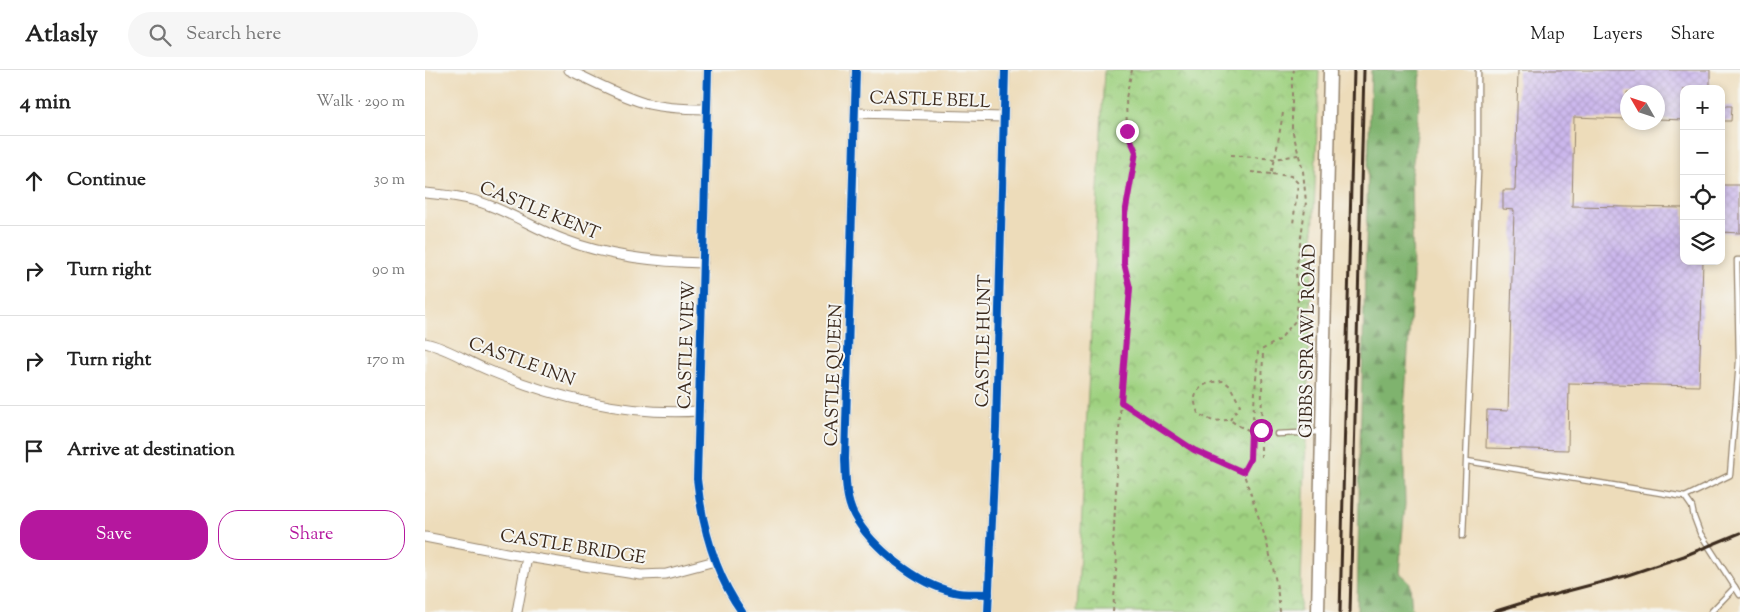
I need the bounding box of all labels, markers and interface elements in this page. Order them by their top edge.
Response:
search box [128,12,478,57]
text: Atlasly [25,18,98,52]
icon: search [146,21,174,49]
text: Search here [186,21,281,48]
text: Map [1530,22,1565,48]
text: Layers [1593,22,1643,48]
text: Share [1671,22,1715,48]
north arrow [1620,85,1665,130]
map controls [1680,85,1725,265]
button: + [1680,85,1725,130]
street label: CASTLE BELL [869,86,991,116]
text: 4 min [20,88,71,118]
text: Walk · 290 m [316,91,405,114]
route end [1116,120,1139,143]
button: − [1680,130,1725,175]
icon: ahead [20,167,48,195]
text: Continue [67,167,146,194]
text: 30 m [374,169,405,192]
button: locate [1680,175,1725,220]
street label: CASTLE KENT [475,176,604,248]
button: layers [1680,220,1725,265]
street label: GIBBS SPRAWL ROAD [1294,244,1324,438]
icon: right [20,257,48,285]
text: Turn right [67,257,151,284]
text: 90 m [372,259,405,282]
street label: CASTLE HUNT [971,274,999,408]
street label: CASTLE VIEW [673,280,703,410]
street label: CASTLE QUEEN [820,303,850,447]
street label: CASTLE INN [464,332,578,394]
icon: right [20,347,48,375]
text: Turn right [67,347,151,374]
text: 170 m [367,349,405,372]
route start [1250,419,1273,442]
icon: arrive [20,437,48,465]
text: Arrive at destination [67,437,235,464]
button: Save [20,510,208,560]
button: Share [218,510,405,560]
street label: CASTLE BRIDGE [498,524,647,572]

